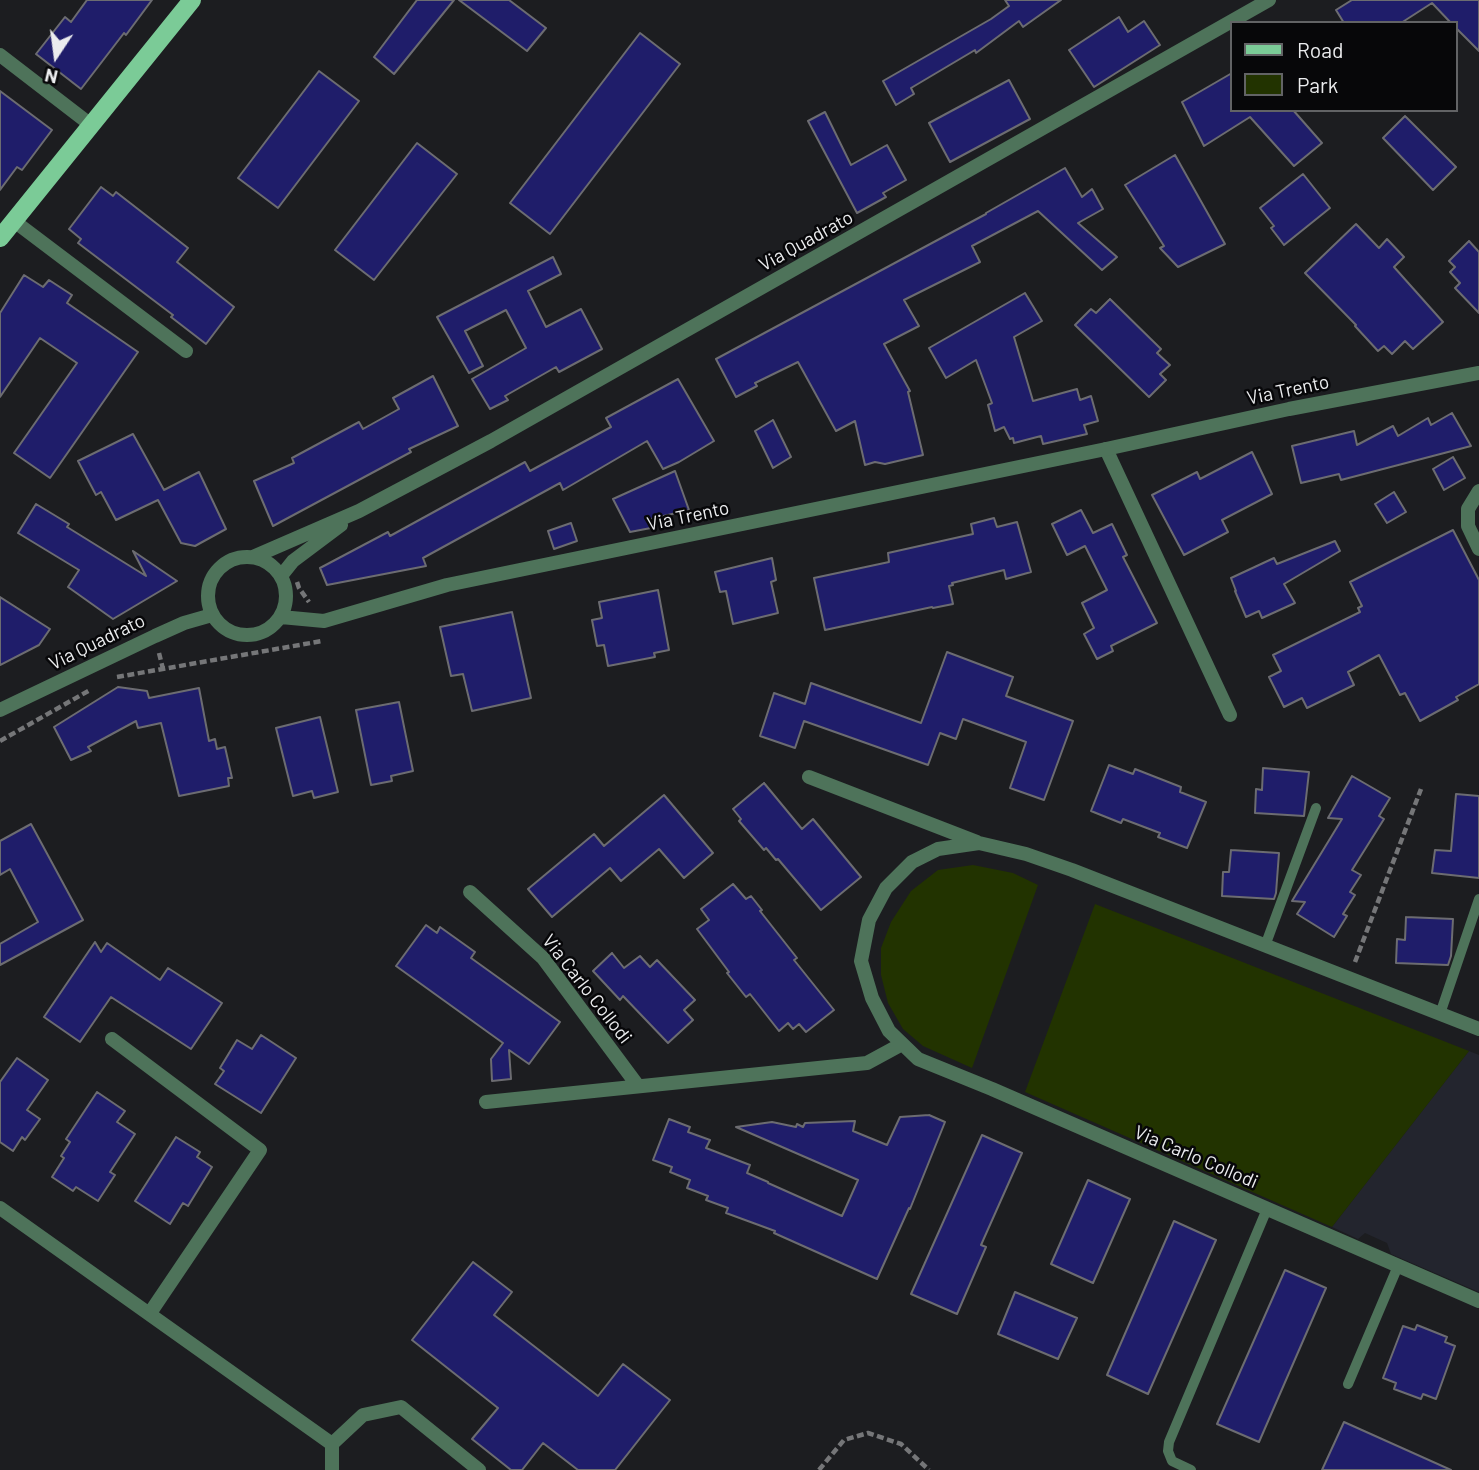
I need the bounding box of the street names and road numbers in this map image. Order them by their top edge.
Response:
street label: Via Quadrato [755,206,857,276]
street label: Via Trento [1245,370,1331,410]
street label: Via Trento [645,496,731,536]
street label: Via Quadrato [45,609,149,675]
street label: Via Carlo Collodi [537,930,637,1048]
street label: Via Carlo Collodi [1131,1121,1261,1193]

